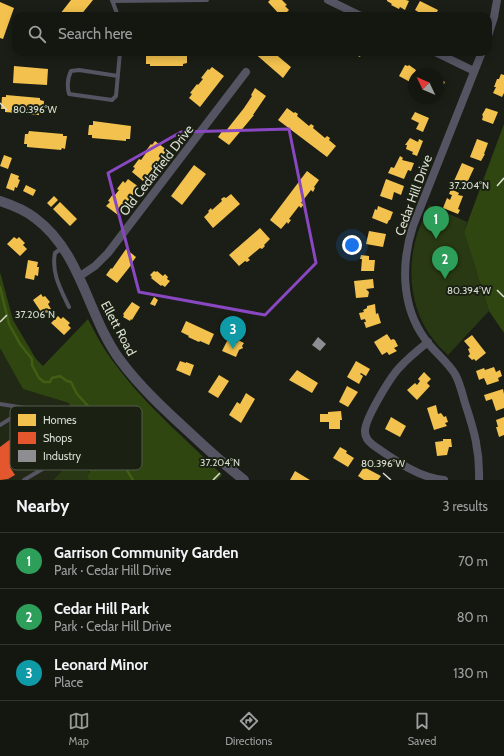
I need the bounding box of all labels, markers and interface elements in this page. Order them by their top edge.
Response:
search box [12,12,492,56]
icon: search [26,23,48,45]
text: Search here [58,25,133,43]
north arrow [408,68,444,104]
text: 80.396°W [13,103,58,116]
street label: Old Cedarfield Drive [115,121,197,219]
street label: Cedar Hill Drive [391,152,435,238]
text: 37.204°N [449,179,489,192]
pin: 1 [423,206,449,239]
your location [342,235,362,255]
pin: 2 [432,246,458,279]
text: 80.394°W [447,284,492,297]
street label: Ellett Road [98,298,140,358]
text: 37.206°N [15,308,55,321]
pin: 3 [220,316,246,349]
legend [10,406,142,470]
text: Homes [43,413,77,427]
text: Shops [43,431,72,445]
text: Industry [43,449,81,463]
text: 37.204°N [200,456,240,469]
text: 80.396°W [361,457,406,470]
text: Nearby [16,496,69,516]
text: 3 results [442,498,488,514]
text: Garrison Community Garden [54,544,239,562]
text: 1 [27,553,31,569]
text: 70 m [458,553,488,569]
text: Park · Cedar Hill Drive [54,562,171,578]
text: Cedar Hill Park [54,600,149,618]
text: 2 [26,609,32,625]
text: 80 m [457,609,488,625]
text: Park · Cedar Hill Drive [54,618,171,634]
text: Leonard Minor [54,656,148,674]
text: 3 [25,665,33,681]
text: 130 m [453,665,488,681]
text: Place [54,674,83,690]
tab: Map [68,710,90,748]
tab: Directions [225,710,272,748]
tab: Saved [408,710,436,748]

